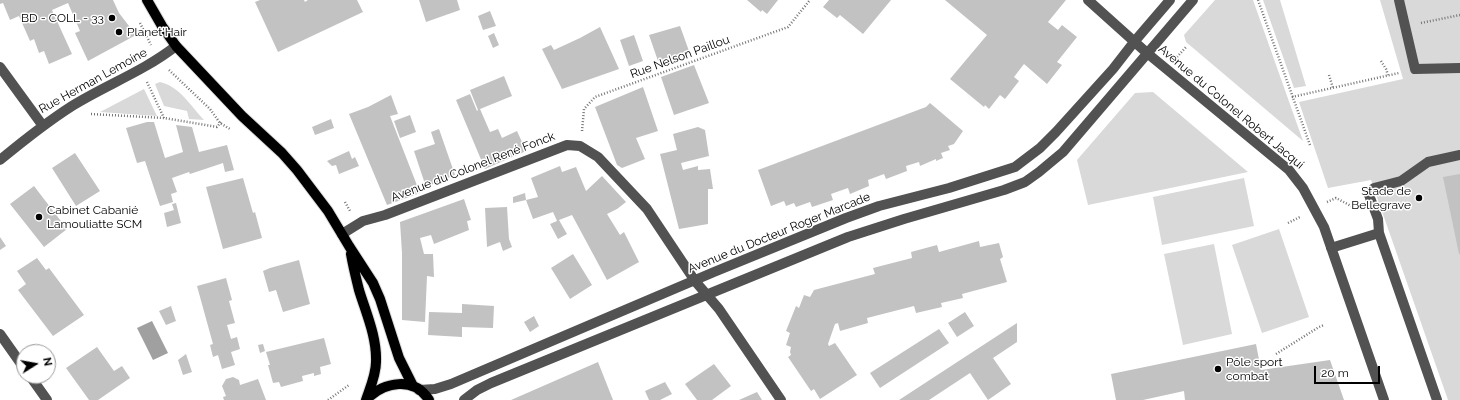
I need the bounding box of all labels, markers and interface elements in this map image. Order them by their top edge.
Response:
place label: BD - COLL - 33 [21,11,104,25]
marker: BD - COLL - 33 [107,13,117,23]
place label: Planet'Hair [127,25,187,39]
marker: Planet'Hair [114,27,124,37]
street label: Rue Nelson Paillou [628,32,732,82]
street label: Avenue du Colonel Robert Jacqui [1155,42,1307,172]
street label: Rue Herman Lemoine [36,45,150,117]
street label: Avenue du Colonel René Fonck [389,129,557,205]
place label: Stade de Bellegrave [1351,184,1411,212]
street label: Avenue du Docteur Roger Marcade [686,190,872,276]
marker: Stade de Bellegrave [1414,193,1424,203]
place label: Cabinet Cabanié Lamouliatte SCM [47,203,142,231]
marker: Cabinet Cabanié Lamouliatte SCM [34,212,44,222]
north arrow [16,344,56,384]
place label: Pôle sport combat [1226,355,1282,383]
text: N [40,356,54,367]
scale bar [1316,358,1382,384]
marker: Pôle sport combat [1213,364,1223,374]
text: 20 m [1321,366,1349,380]

